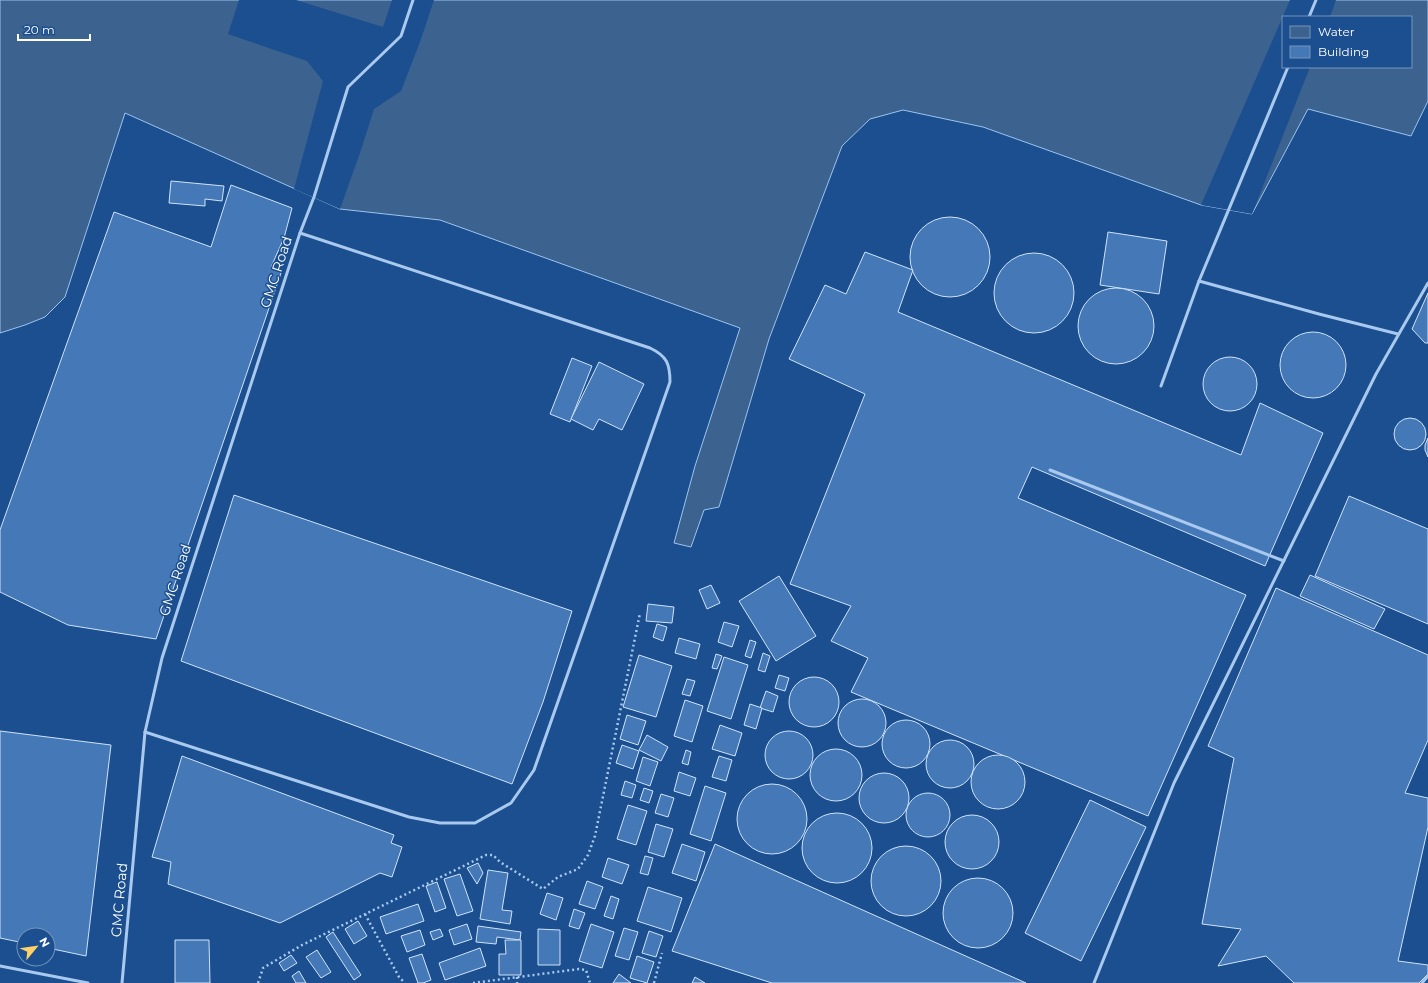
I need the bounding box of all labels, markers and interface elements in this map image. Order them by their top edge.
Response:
scale bar [18,16,90,42]
legend [1282,16,1412,68]
text: 20 m [24,22,55,37]
text: Water [1318,24,1355,39]
text: Building [1318,44,1369,59]
street label: GMC Road [256,234,296,310]
street label: GMC Road [155,542,195,618]
street label: GMC Road [107,862,131,938]
north arrow [16,927,56,967]
text: N [36,935,53,949]

